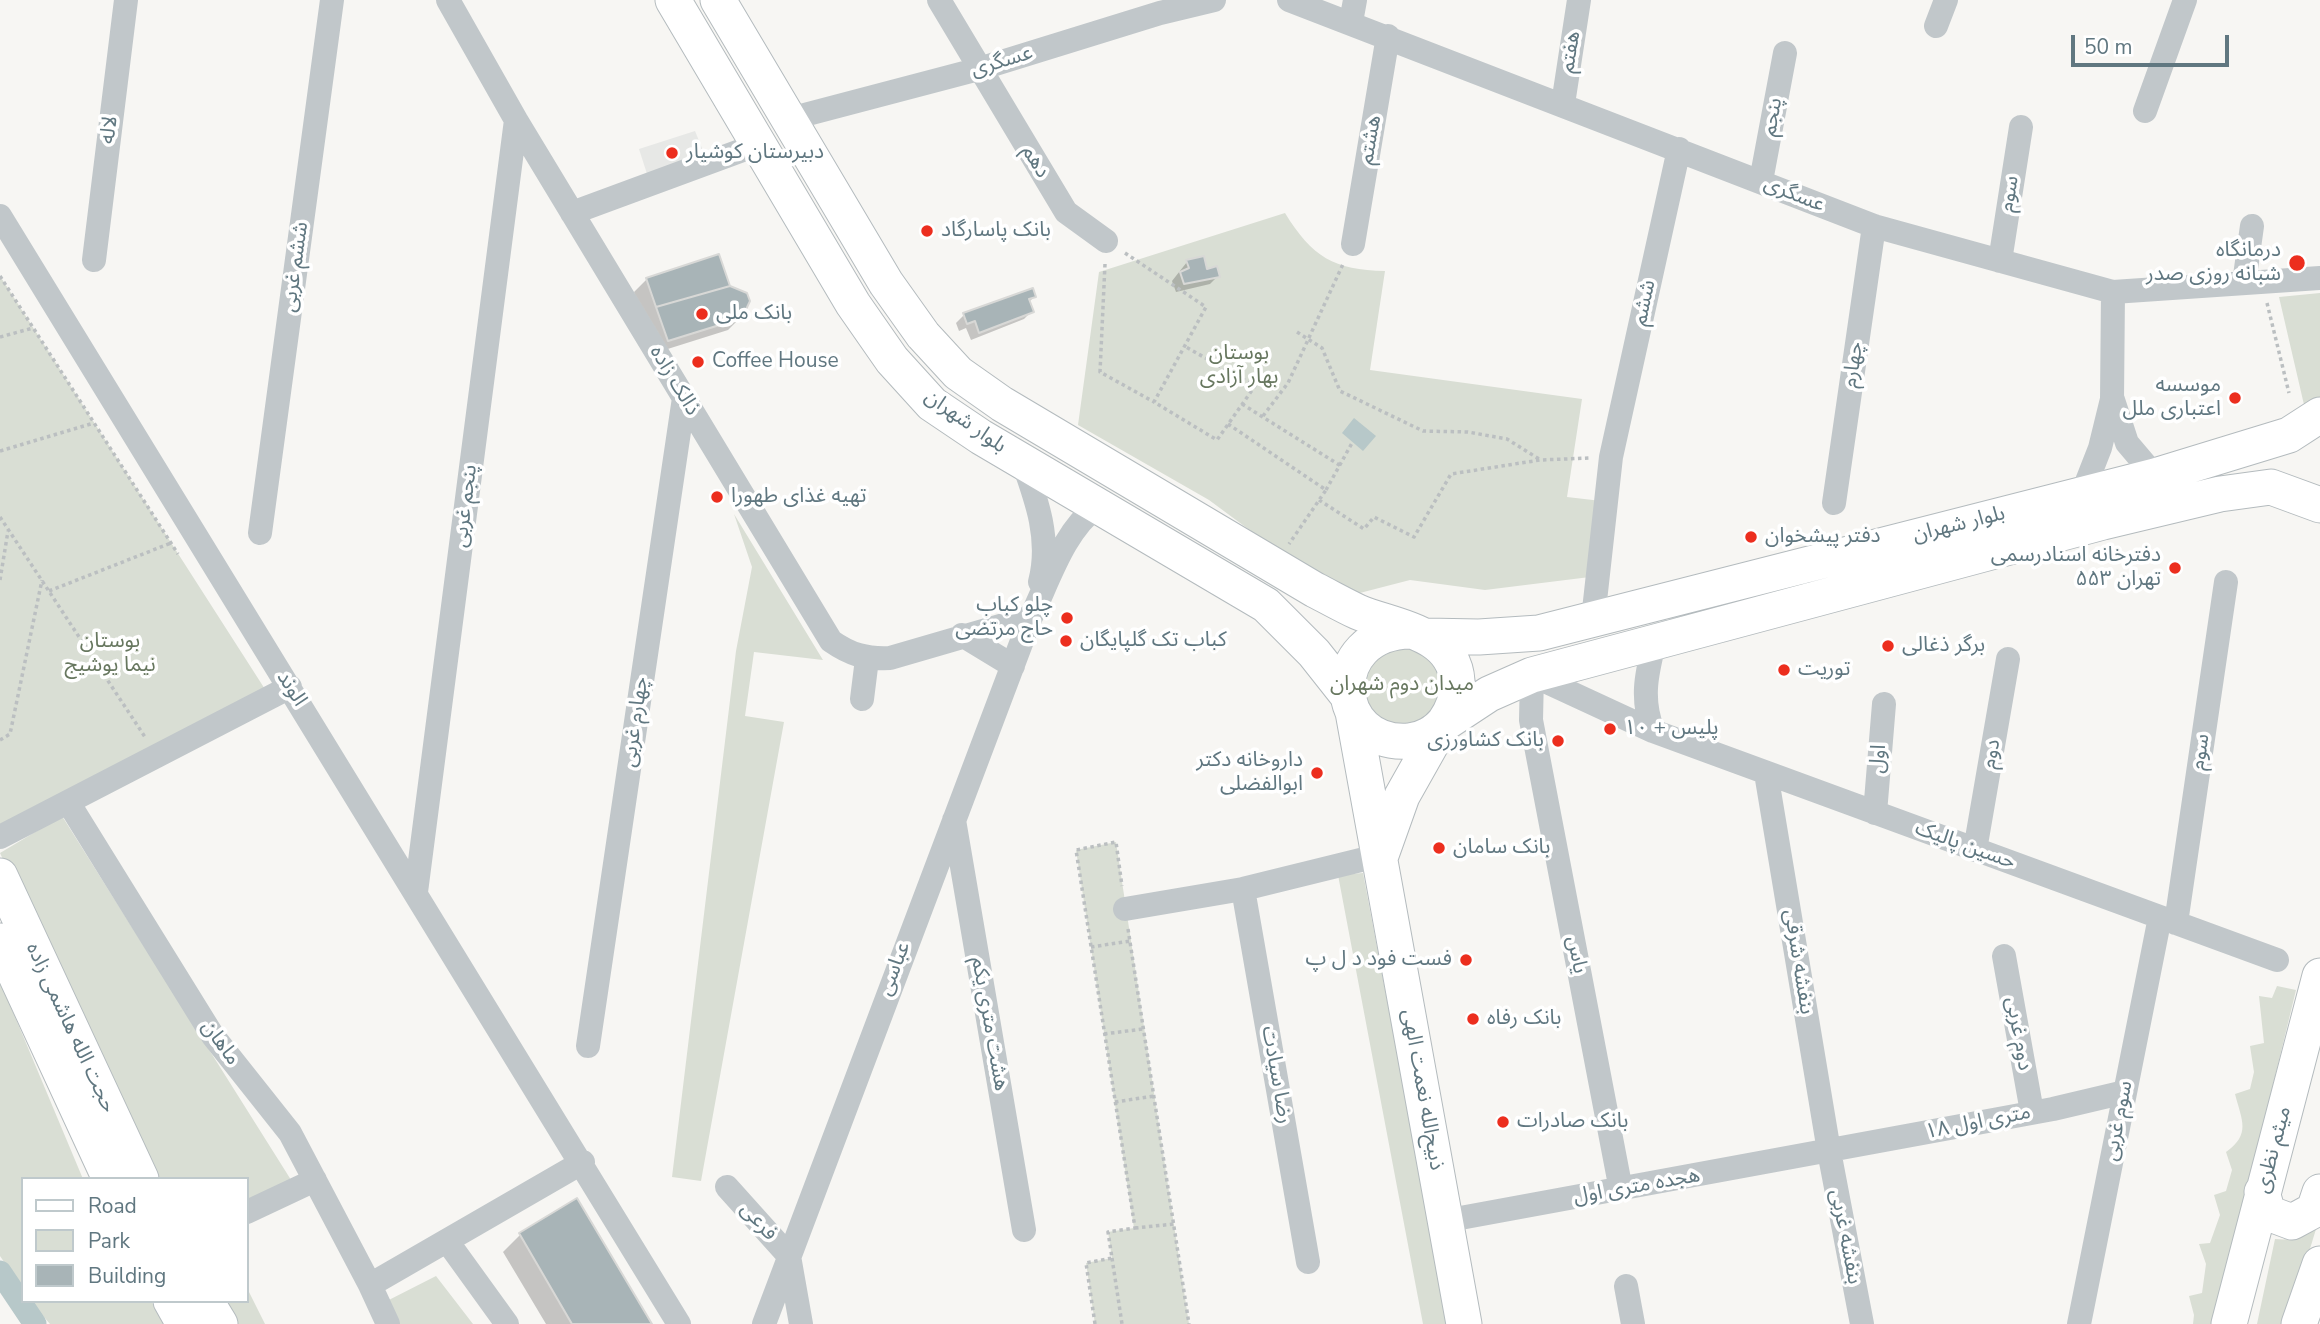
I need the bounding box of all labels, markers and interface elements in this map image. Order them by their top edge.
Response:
scale bar [2075,21,2232,65]
street label: هفتم [1555,29,1587,75]
text: 50 m [2084,33,2133,61]
street label: عسگری [968,41,1036,83]
street label: پنجم [1757,96,1789,138]
street label: هشتم [1354,113,1388,167]
street label: لاله [96,115,124,145]
place label: دبیرستان کوشیار [686,140,824,166]
street label: دهم [1015,141,1055,183]
marker: دبیرستان کوشیار [664,145,680,161]
street label: عسگری [1760,171,1828,219]
street label: سوم [1995,174,2025,214]
place label: بانک پاسارگاد [941,218,1051,244]
street label: ششم غربی [277,220,315,314]
marker: بانک پاسارگاد [919,223,935,239]
place label: درمانگاه شبانه روزی صدر [2146,238,2281,288]
marker: درمانگاه شبانه روزی صدر [2287,253,2307,273]
street label: ششم [1628,278,1662,328]
place label: بانک ملی [716,301,792,327]
marker: بانک ملی [694,306,710,322]
street label: چهارم [1838,340,1870,390]
street label: ذالک زاده [643,341,705,421]
park label: بوستان بهار آزادی [1200,341,1278,391]
place label: Coffee House [712,349,839,375]
marker: Coffee House [690,354,706,370]
place label: موسسه اعتباری ملل [2123,373,2221,423]
street label: بلوار شهران [919,385,1011,459]
marker: موسسه اعتباری ملل [2227,390,2243,406]
street label: پنجم غربی [448,463,484,549]
place label: تهیه غذای طهورا [731,484,866,510]
marker: تهیه غذای طهورا [709,489,725,505]
street label: بلوار شهران [1910,501,2008,549]
place label: دفتر پیشخوان [1765,524,1881,550]
marker: دفتر پیشخوان [1743,529,1759,545]
place label: دفترخانه اسنادرسمی ۵۵۳ تهران [1991,543,2161,593]
marker: دفترخانه اسنادرسمی ۵۵۳ تهران [2167,560,2183,576]
place label: چلو کباب حاج مرتضی [955,593,1053,643]
marker: چلو کباب حاج مرتضی [1059,610,1075,626]
place label: کباب تک گلپایگان [1080,628,1227,654]
park label: بوستان نیما یوشیج [64,629,156,679]
marker: کباب تک گلپایگان [1058,633,1074,649]
place label: برگر ذغالی [1902,633,1985,659]
marker: برگر ذغالی [1880,638,1896,654]
place label: توریت [1798,657,1850,683]
marker: توریت [1776,662,1792,678]
street label: الوند [270,667,312,711]
park label: میدان دوم شهران [1330,672,1474,698]
street label: چهارم غربی [617,675,655,769]
place label: پلیس + ۱۰ [1624,716,1718,742]
marker: پلیس + ۱۰ [1602,721,1618,737]
place label: بانک کشاورزی [1427,728,1544,754]
street label: سوم [2186,732,2216,772]
marker: بانک کشاورزی [1550,733,1566,749]
street label: دوم [1977,737,2007,771]
street label: اول [1865,744,1893,774]
place label: داروخانه دکتر ابوالفضلی [1196,748,1303,798]
marker: داروخانه دکتر ابوالفضلی [1309,765,1325,781]
street label: حسین پالیک [1911,816,2019,876]
place label: بانک سامان [1453,835,1550,861]
marker: بانک سامان [1431,840,1447,856]
street label: بنفشه شرقی [1777,908,1819,1016]
street label: یاس [1560,934,1592,976]
street label: عباسی [873,938,917,1000]
street label: حجت الله هاشمی زاده [20,939,120,1117]
place label: فست فود د ل پ [1305,947,1452,973]
marker: فست فود د ل پ [1458,952,1474,968]
street label: هشت متری یکم [965,955,1013,1093]
street label: دوم غربی [1999,995,2037,1073]
place label: بانک رفاه [1487,1006,1561,1032]
street label: ذبیح‌الله نعمت الهی [1395,1007,1449,1173]
marker: بانک رفاه [1465,1011,1481,1027]
street label: ماهان [195,1015,245,1071]
street label: رضا سیادت [1255,1024,1297,1126]
street label: سوم غربی [2099,1079,2139,1163]
street label: ۱۸ متری اول [1923,1100,2033,1146]
street label: میثم نظری [2250,1104,2298,1196]
place label: بانک صادرات [1517,1109,1628,1135]
marker: بانک صادرات [1495,1114,1511,1130]
street label: هجده متری اول [1572,1163,1702,1211]
legend [21,1177,248,1303]
street label: بنفشه غربی [1823,1187,1867,1287]
text: Road [88,1192,137,1220]
street label: فرعی [734,1198,782,1246]
text: Park [88,1227,130,1255]
text: Building [88,1262,166,1290]

